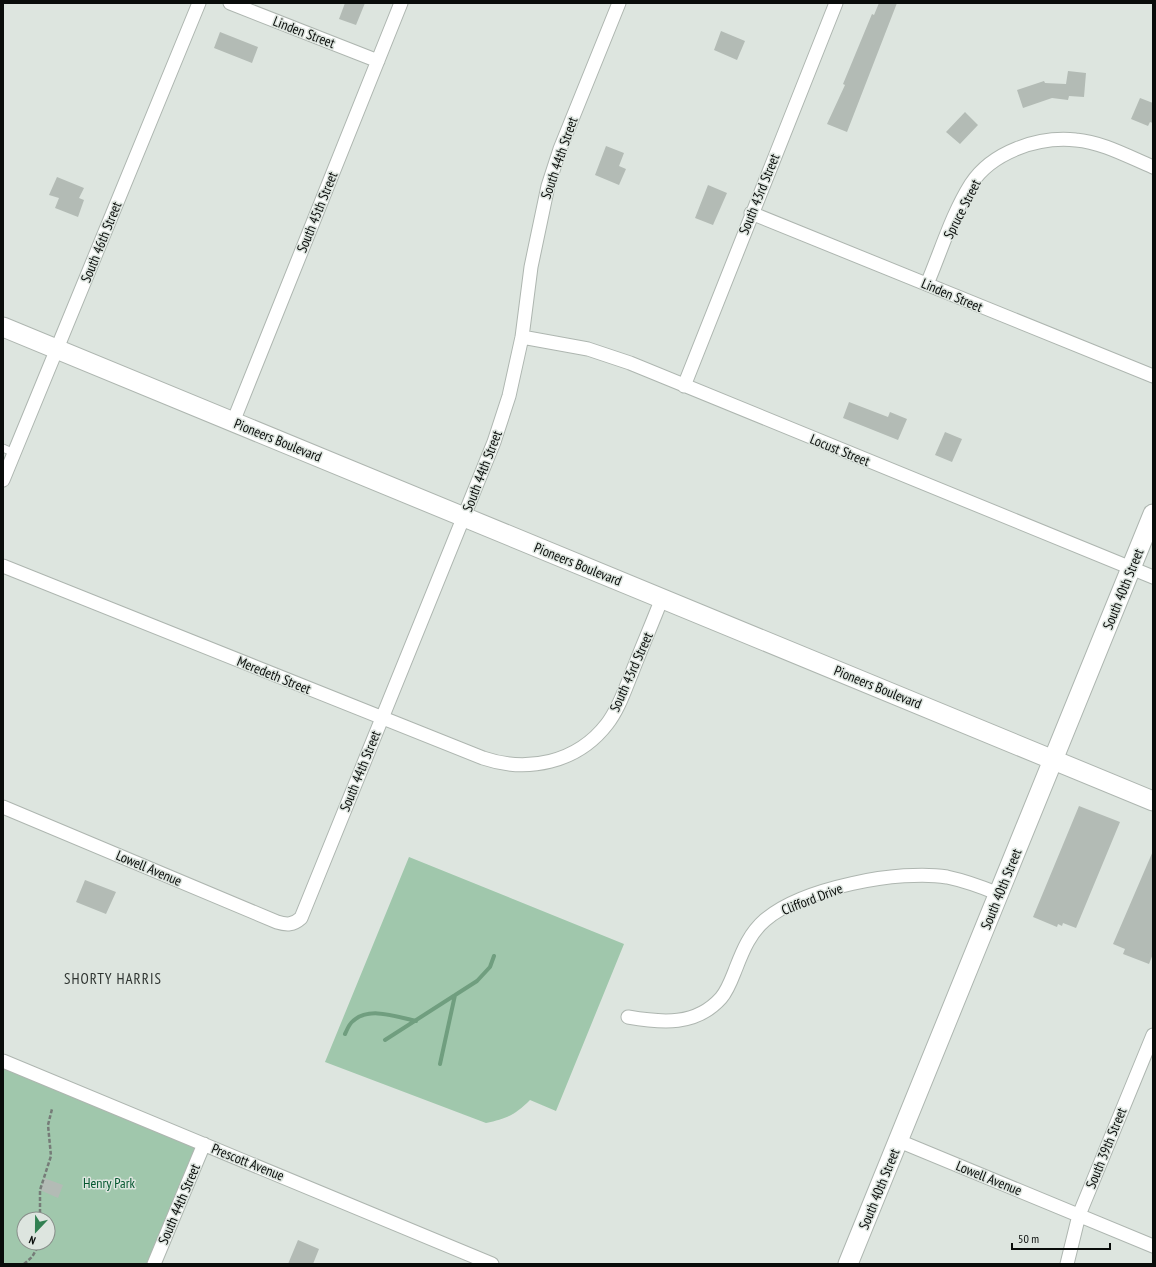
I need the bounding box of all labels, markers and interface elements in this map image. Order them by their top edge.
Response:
street label: Linden Street [270,12,338,52]
street label: South 44th Street [537,114,582,201]
street label: South 43rd Street [735,151,783,237]
street label: South 45th Street [293,169,341,255]
street label: Spruce Street [939,176,985,242]
street label: South 46th Street [77,199,125,285]
street label: Linden Street [919,274,986,316]
street label: Pioneers Boulevard [232,414,324,466]
street label: South 44th Street [458,428,506,514]
street label: Locust Street [807,430,873,470]
street label: Pioneers Boulevard [532,538,624,590]
street label: South 40th Street [1099,546,1147,632]
street label: South 43rd Street [605,629,657,715]
street label: Meredeth Street [234,652,314,698]
street label: Pioneers Boulevard [832,661,924,713]
street label: South 44th Street [336,728,384,814]
street label: Lowell Avenue [113,846,185,890]
street label: South 40th Street [977,846,1025,932]
street label: Clifford Drive [779,879,845,919]
district label: SHORTY HARRIS [64,969,162,988]
street label: South 39th Street [1082,1105,1130,1191]
street label: Prescott Avenue [209,1139,287,1185]
street label: South 40th Street [855,1146,903,1232]
street label: Lowell Avenue [953,1157,1025,1199]
street label: South 44th Street [154,1161,204,1247]
park label: Henry Park [83,1174,136,1192]
north arrow [16,1211,56,1251]
scale bar [1012,1225,1110,1251]
text: 50 m [1018,1231,1039,1246]
text: N [27,1233,38,1248]

